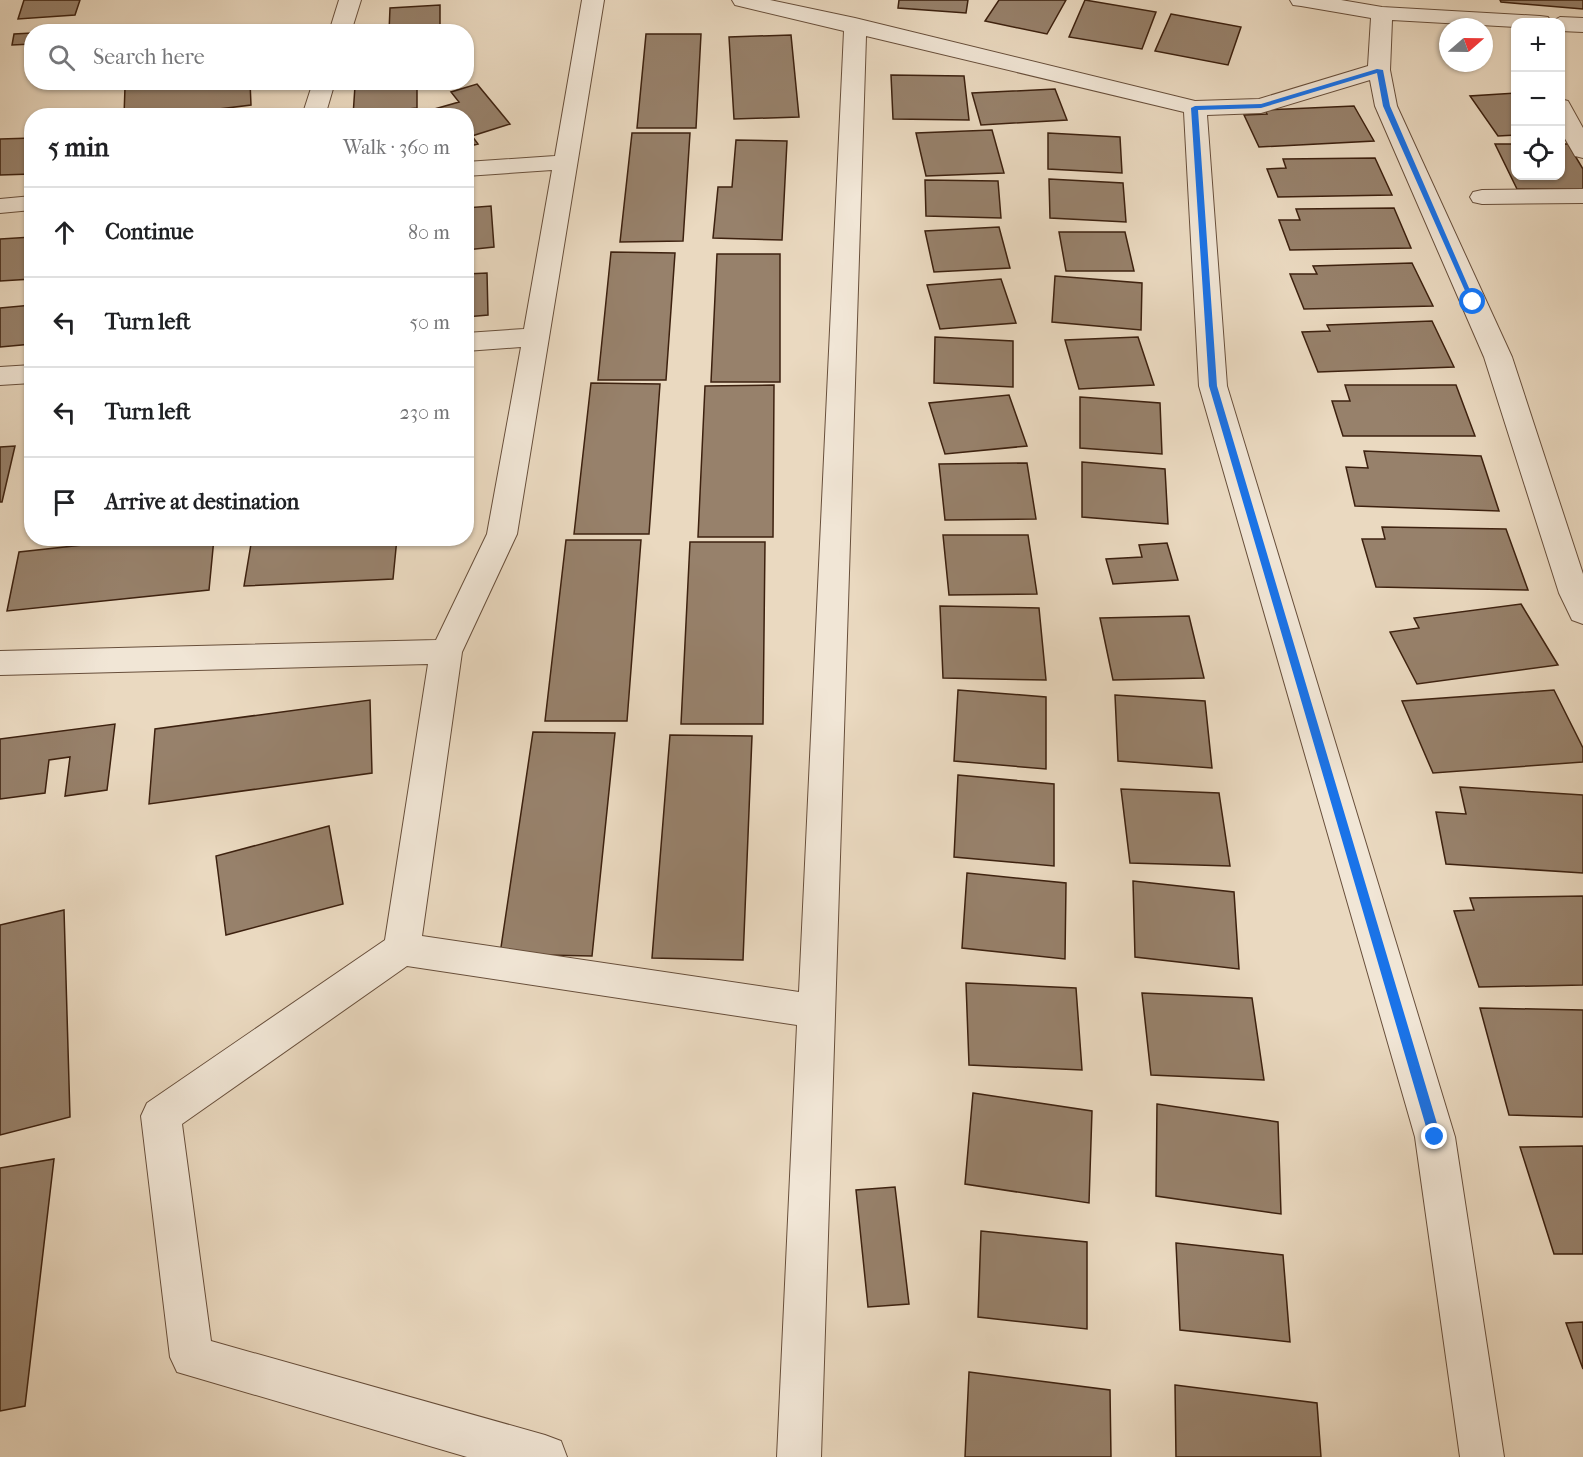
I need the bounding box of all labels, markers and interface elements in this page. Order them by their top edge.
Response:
north arrow [1439,18,1493,72]
map controls [1511,18,1565,180]
button: + [1511,18,1565,72]
search box [24,24,474,90]
icon: search [45,41,78,74]
text: Search here [93,44,205,70]
button: − [1511,72,1565,126]
button: locate [1511,126,1565,180]
text: 5 min [48,132,109,163]
text: Walk · 360 m [343,136,450,159]
icon: ahead [48,216,81,249]
text: Continue [105,219,194,245]
text: 80 m [408,221,450,244]
route start [1459,288,1485,314]
icon: left [48,306,81,339]
text: Turn left [105,309,191,335]
text: 50 m [409,311,450,334]
icon: left [48,396,81,429]
text: Turn left [105,399,191,425]
text: 230 m [400,401,450,424]
icon: arrive [48,486,81,519]
text: Arrive at destination [105,489,299,515]
route end [1421,1123,1447,1149]

